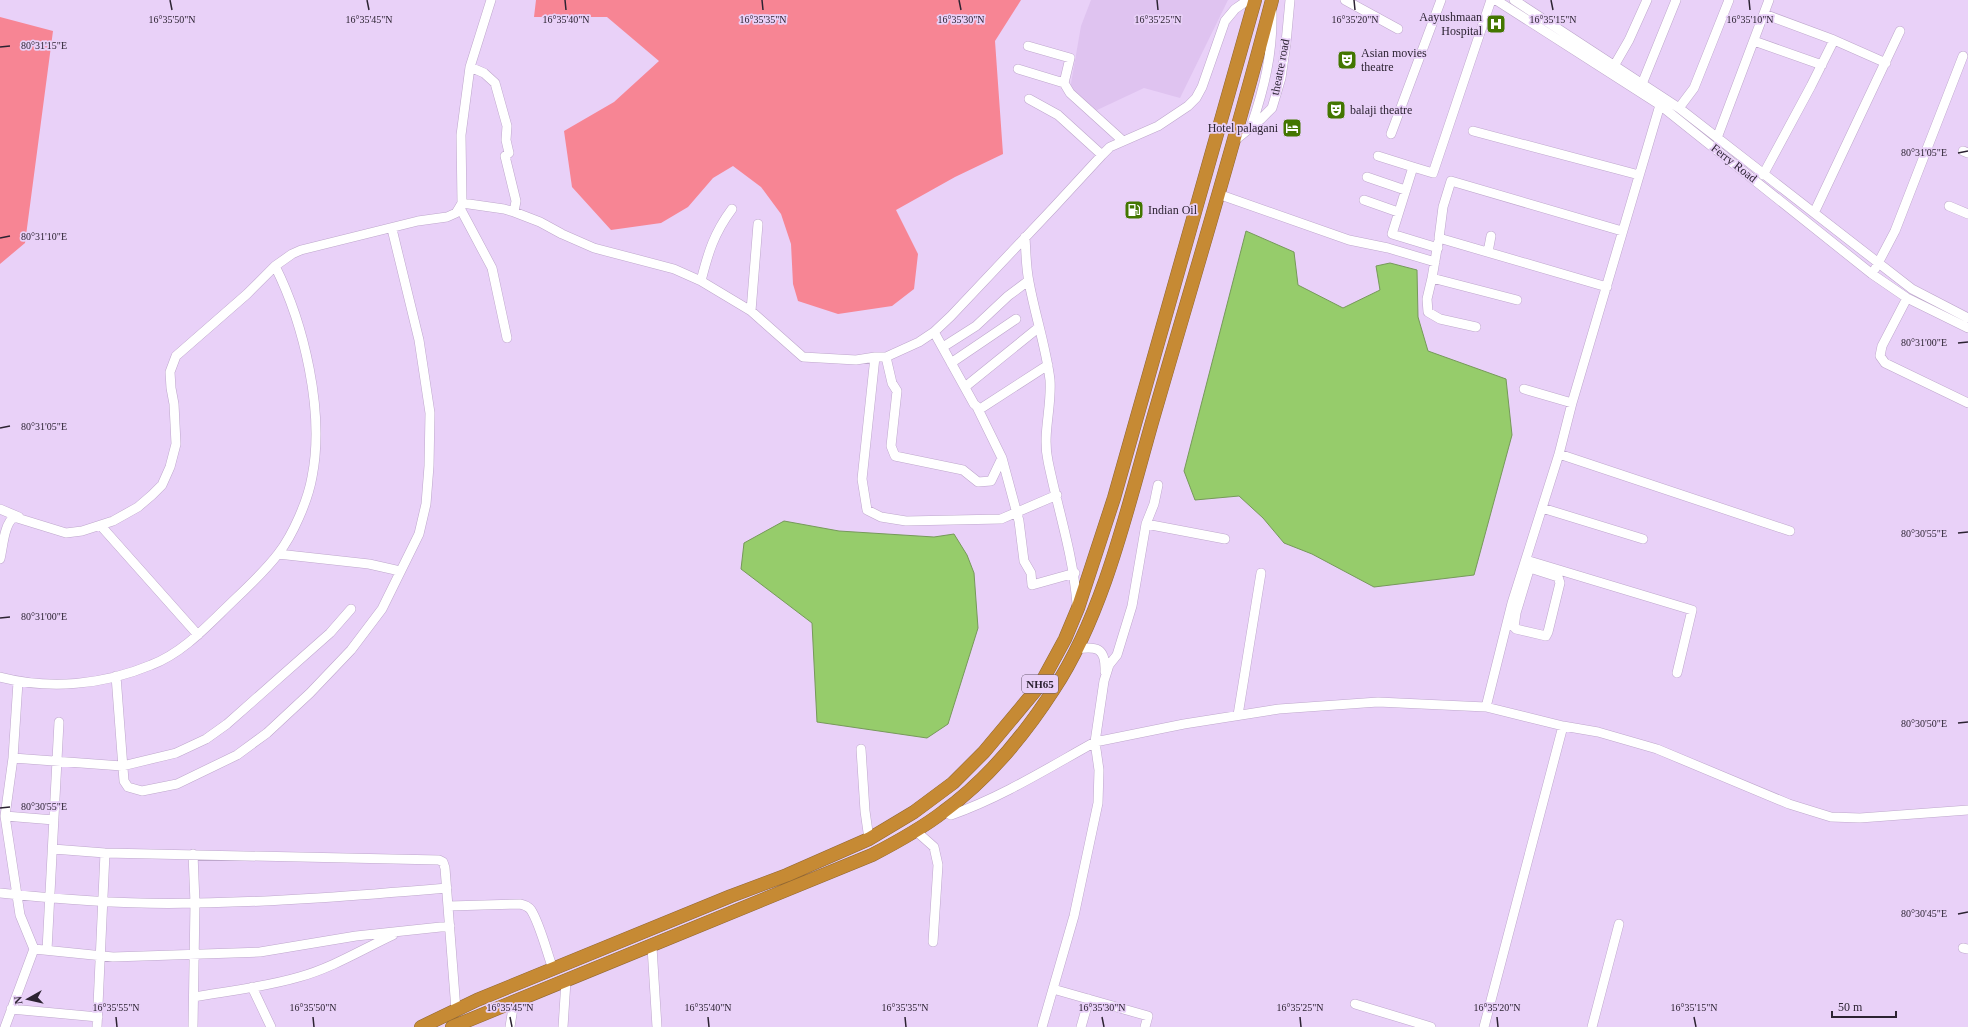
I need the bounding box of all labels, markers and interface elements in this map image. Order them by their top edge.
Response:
place label: Aayushmaan Hospital [1419,10,1483,38]
hospital icon: Aayushmaan Hospital [1485,13,1507,35]
text: 16°35'50"N [148,14,196,25]
text: 16°35'45"N [345,14,393,25]
text: 16°35'40"N [542,14,590,25]
text: 16°35'35"N [739,14,787,25]
text: 16°35'30"N [937,14,985,25]
text: 16°35'25"N [1134,14,1182,25]
text: 16°35'20"N [1331,14,1379,25]
text: 16°35'15"N [1529,14,1577,25]
text: 16°35'10"N [1726,14,1774,25]
street label: theatre road [1268,38,1292,96]
text: 80°31'15"E [21,40,67,51]
place label: Asian movies theatre [1361,46,1427,74]
theatre icon: Asian movies theatre [1336,49,1358,71]
theatre icon: balaji theatre [1325,99,1347,121]
place label: balaji theatre [1350,103,1412,117]
hotel icon: Hotel palagani [1281,117,1303,139]
place label: Hotel palagani [1208,121,1279,135]
street label: Ferry Road [1708,141,1760,185]
text: 80°31'05"E [1901,147,1947,158]
fuel station icon: Indian Oil [1123,199,1145,221]
place label: Indian Oil [1148,203,1198,217]
text: 80°31'10"E [21,231,67,242]
text: 80°31'00"E [1901,337,1947,348]
text: 80°31'05"E [21,421,67,432]
text: 80°30'55"E [1901,528,1947,539]
text: 80°31'00"E [21,611,67,622]
road number: NH65 [1022,675,1058,693]
text: 80°30'50"E [1901,718,1947,729]
text: 80°30'55"E [21,801,67,812]
text: 80°30'45"E [1901,908,1947,919]
north arrow [8,979,48,1019]
scale bar [1832,993,1896,1019]
text: N [12,996,25,1005]
text: 50 m [1838,1000,1863,1014]
text: 16°35'55"N [92,1002,140,1013]
text: 16°35'50"N [289,1002,337,1013]
text: 16°35'45"N [486,1002,534,1013]
text: 16°35'40"N [684,1002,732,1013]
text: 16°35'35"N [881,1002,929,1013]
text: 16°35'30"N [1078,1002,1126,1013]
text: 16°35'25"N [1276,1002,1324,1013]
text: 16°35'20"N [1473,1002,1521,1013]
text: 16°35'15"N [1670,1002,1718,1013]

